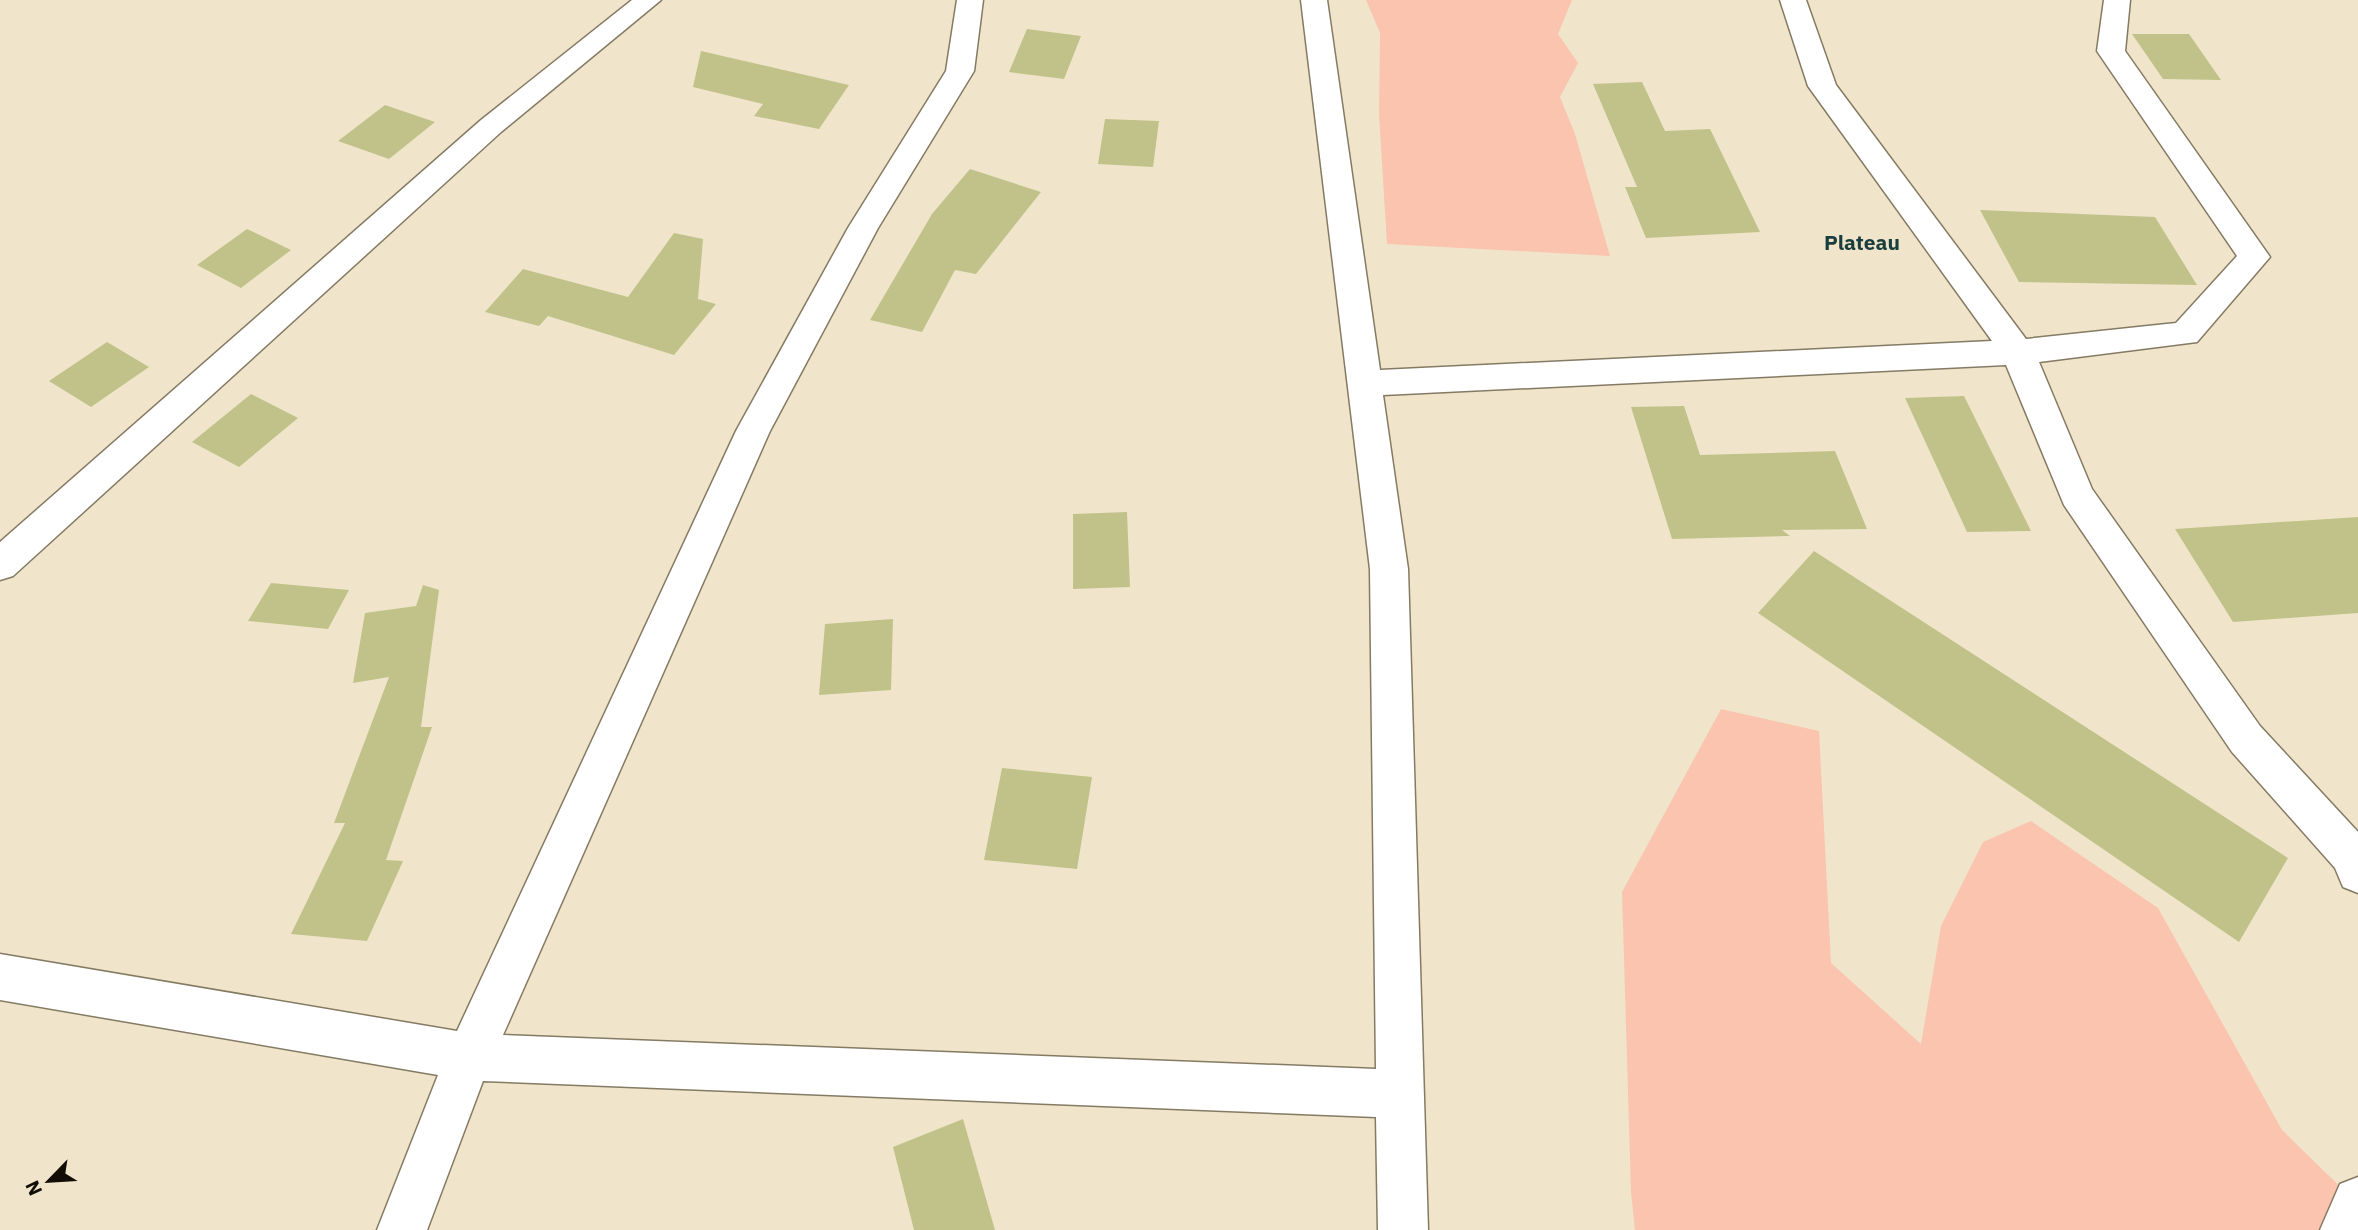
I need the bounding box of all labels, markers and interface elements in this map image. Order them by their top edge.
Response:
district label: Plateau [1824,228,1900,256]
north arrow [14,1146,84,1216]
text: N [20,1177,47,1199]

